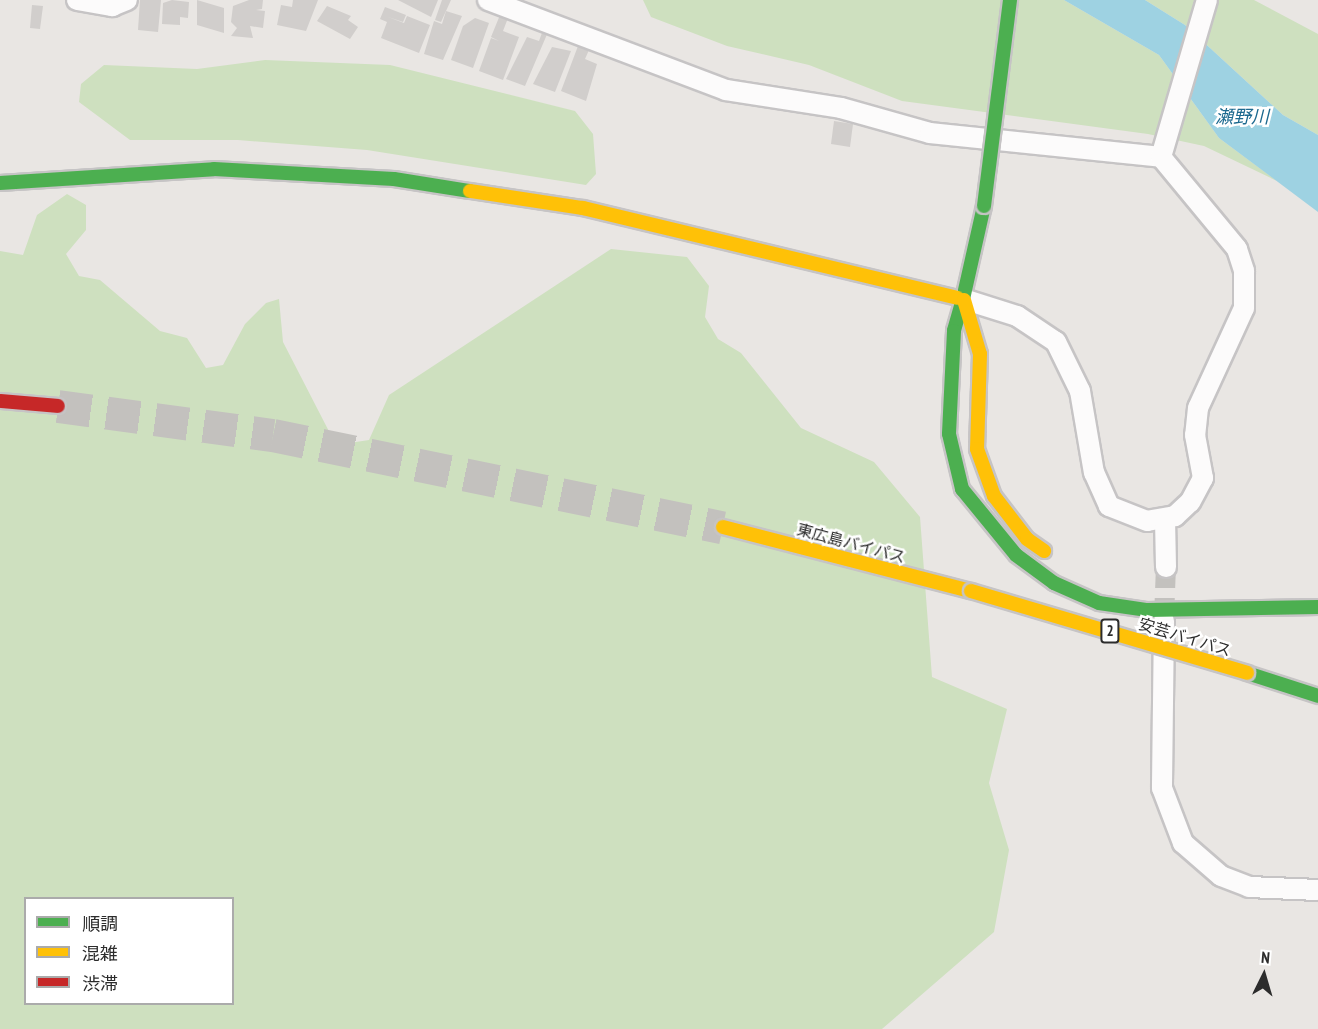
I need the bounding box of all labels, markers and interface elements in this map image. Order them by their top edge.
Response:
water label: 瀬野川 [1215,106,1269,128]
street label: 東広島バイパス [794,519,908,567]
street label: 安芸バイパス [1136,614,1234,660]
road number: 2 [1100,619,1120,643]
legend [24,897,234,1005]
text: 順調 [82,912,118,935]
text: 混雑 [82,942,118,965]
north arrow [1234,945,1294,1005]
text: N [1260,947,1271,967]
text: 渋滞 [82,972,118,995]

